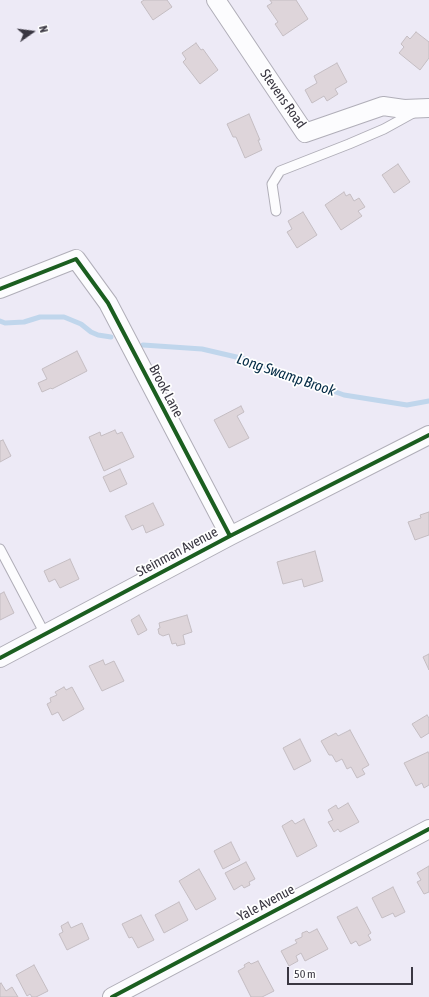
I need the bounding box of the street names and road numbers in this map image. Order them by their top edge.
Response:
street label: Stevens Road [257,66,309,132]
street label: Brook Lane [145,362,187,420]
street label: Steinman Avenue [133,523,221,581]
street label: Yale Avenue [234,881,298,925]

